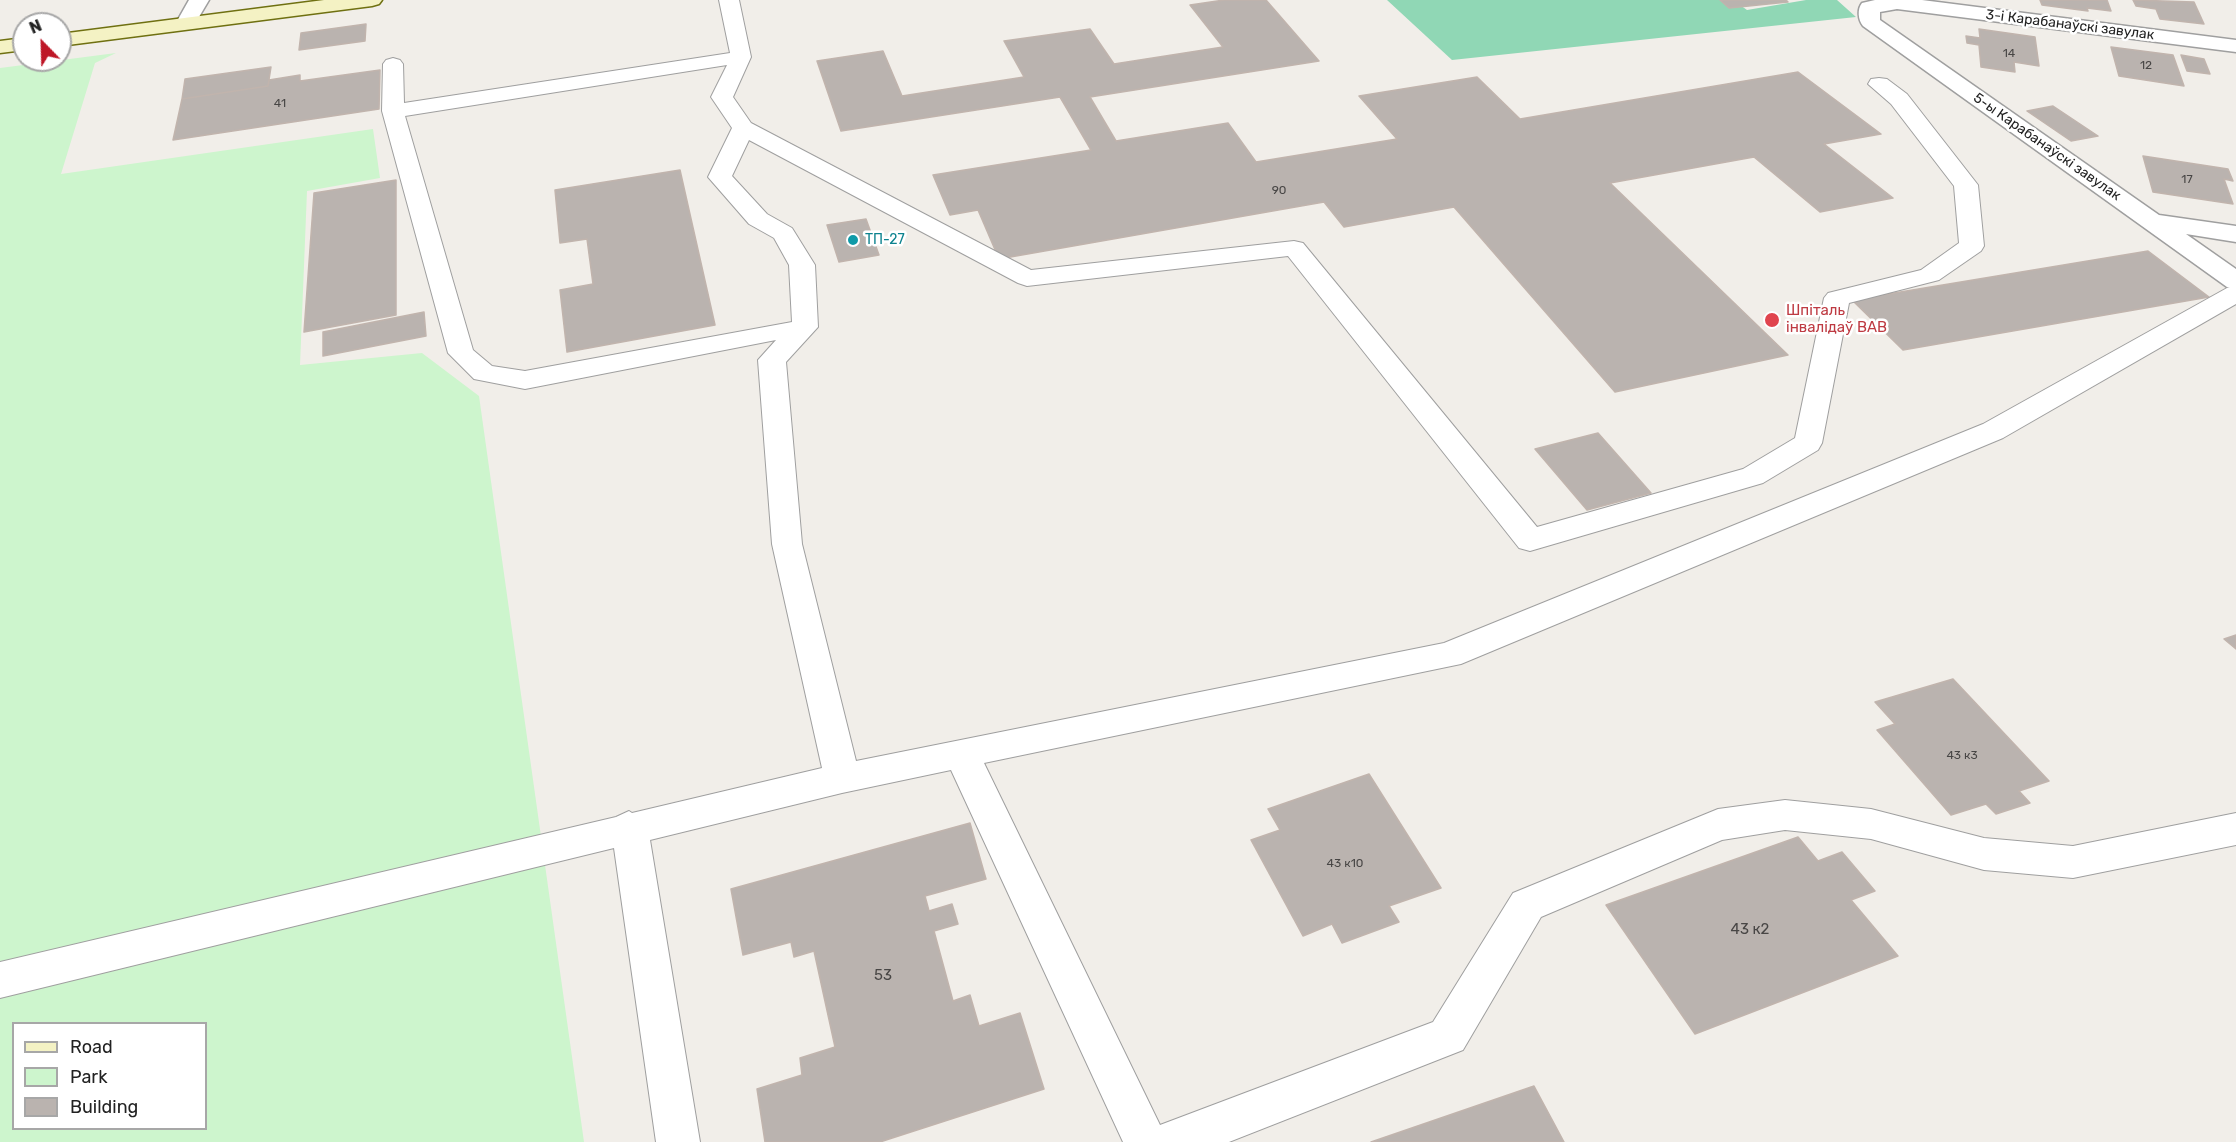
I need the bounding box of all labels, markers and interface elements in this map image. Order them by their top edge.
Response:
street label: 3-і Карабанаўскі завулак [1985,6,2155,44]
north arrow [12,12,72,72]
text: N [27,16,45,38]
house number: 14 [2003,47,2015,61]
house number: 12 [2140,59,2152,73]
street label: 5-ы Карабанаўскі завулак [1970,90,2124,204]
house number: 41 [274,97,286,111]
house number: 17 [2181,173,2193,187]
house number: 90 [1272,184,1286,198]
place label: ТП-27 [865,232,905,248]
marker: ТП-27 [846,233,860,247]
place label: Шпіталь інвалідаў ВАВ [1786,302,1887,337]
marker: Шпіталь інвалідаў ВАВ [1763,311,1781,329]
house number: 43 к3 [1946,749,1978,763]
house number: 43 к10 [1327,857,1363,871]
house number: 43 к2 [1731,921,1769,939]
house number: 53 [874,967,892,985]
legend [12,1022,207,1130]
text: Road [70,1036,113,1058]
text: Park [70,1066,107,1088]
text: Building [70,1096,138,1118]

